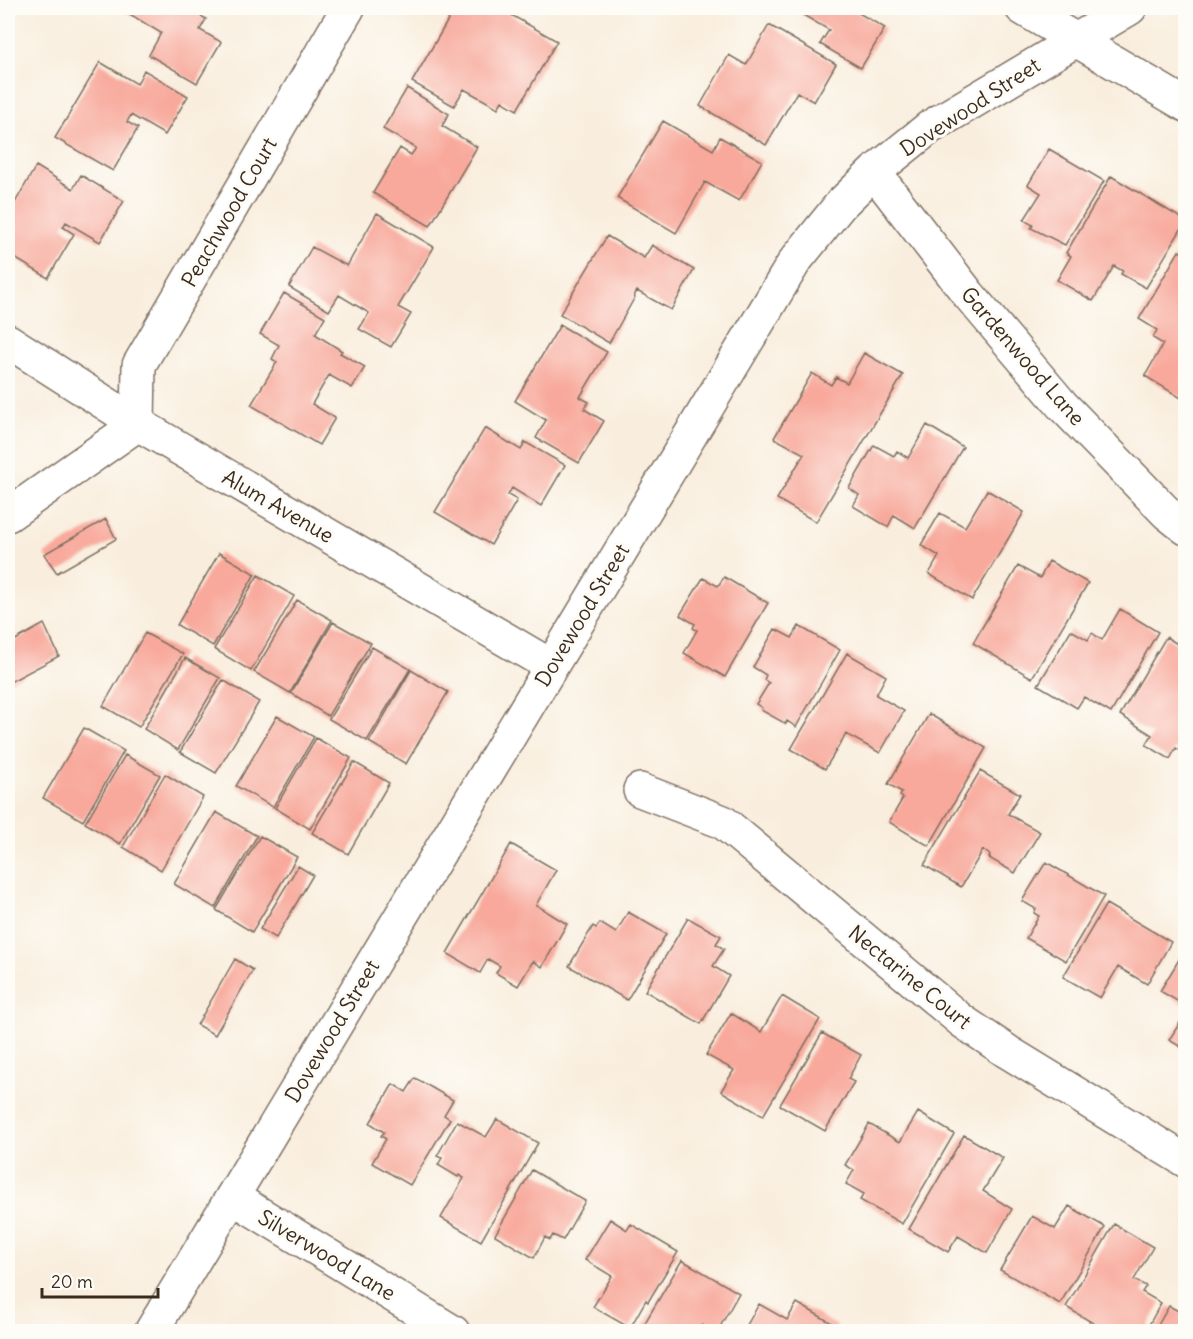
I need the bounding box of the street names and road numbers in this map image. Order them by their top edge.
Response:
street label: Dovewood Street [895,52,1045,162]
street label: Peachwood Court [175,132,283,292]
street label: Gardenwood Lane [955,281,1091,431]
street label: Alum Avenue [217,463,339,549]
street label: Dovewood Street [529,539,635,691]
street label: Nectarine Court [843,919,977,1035]
street label: Dovewood Street [279,955,385,1107]
street label: Silverwood Lane [253,1203,401,1307]

